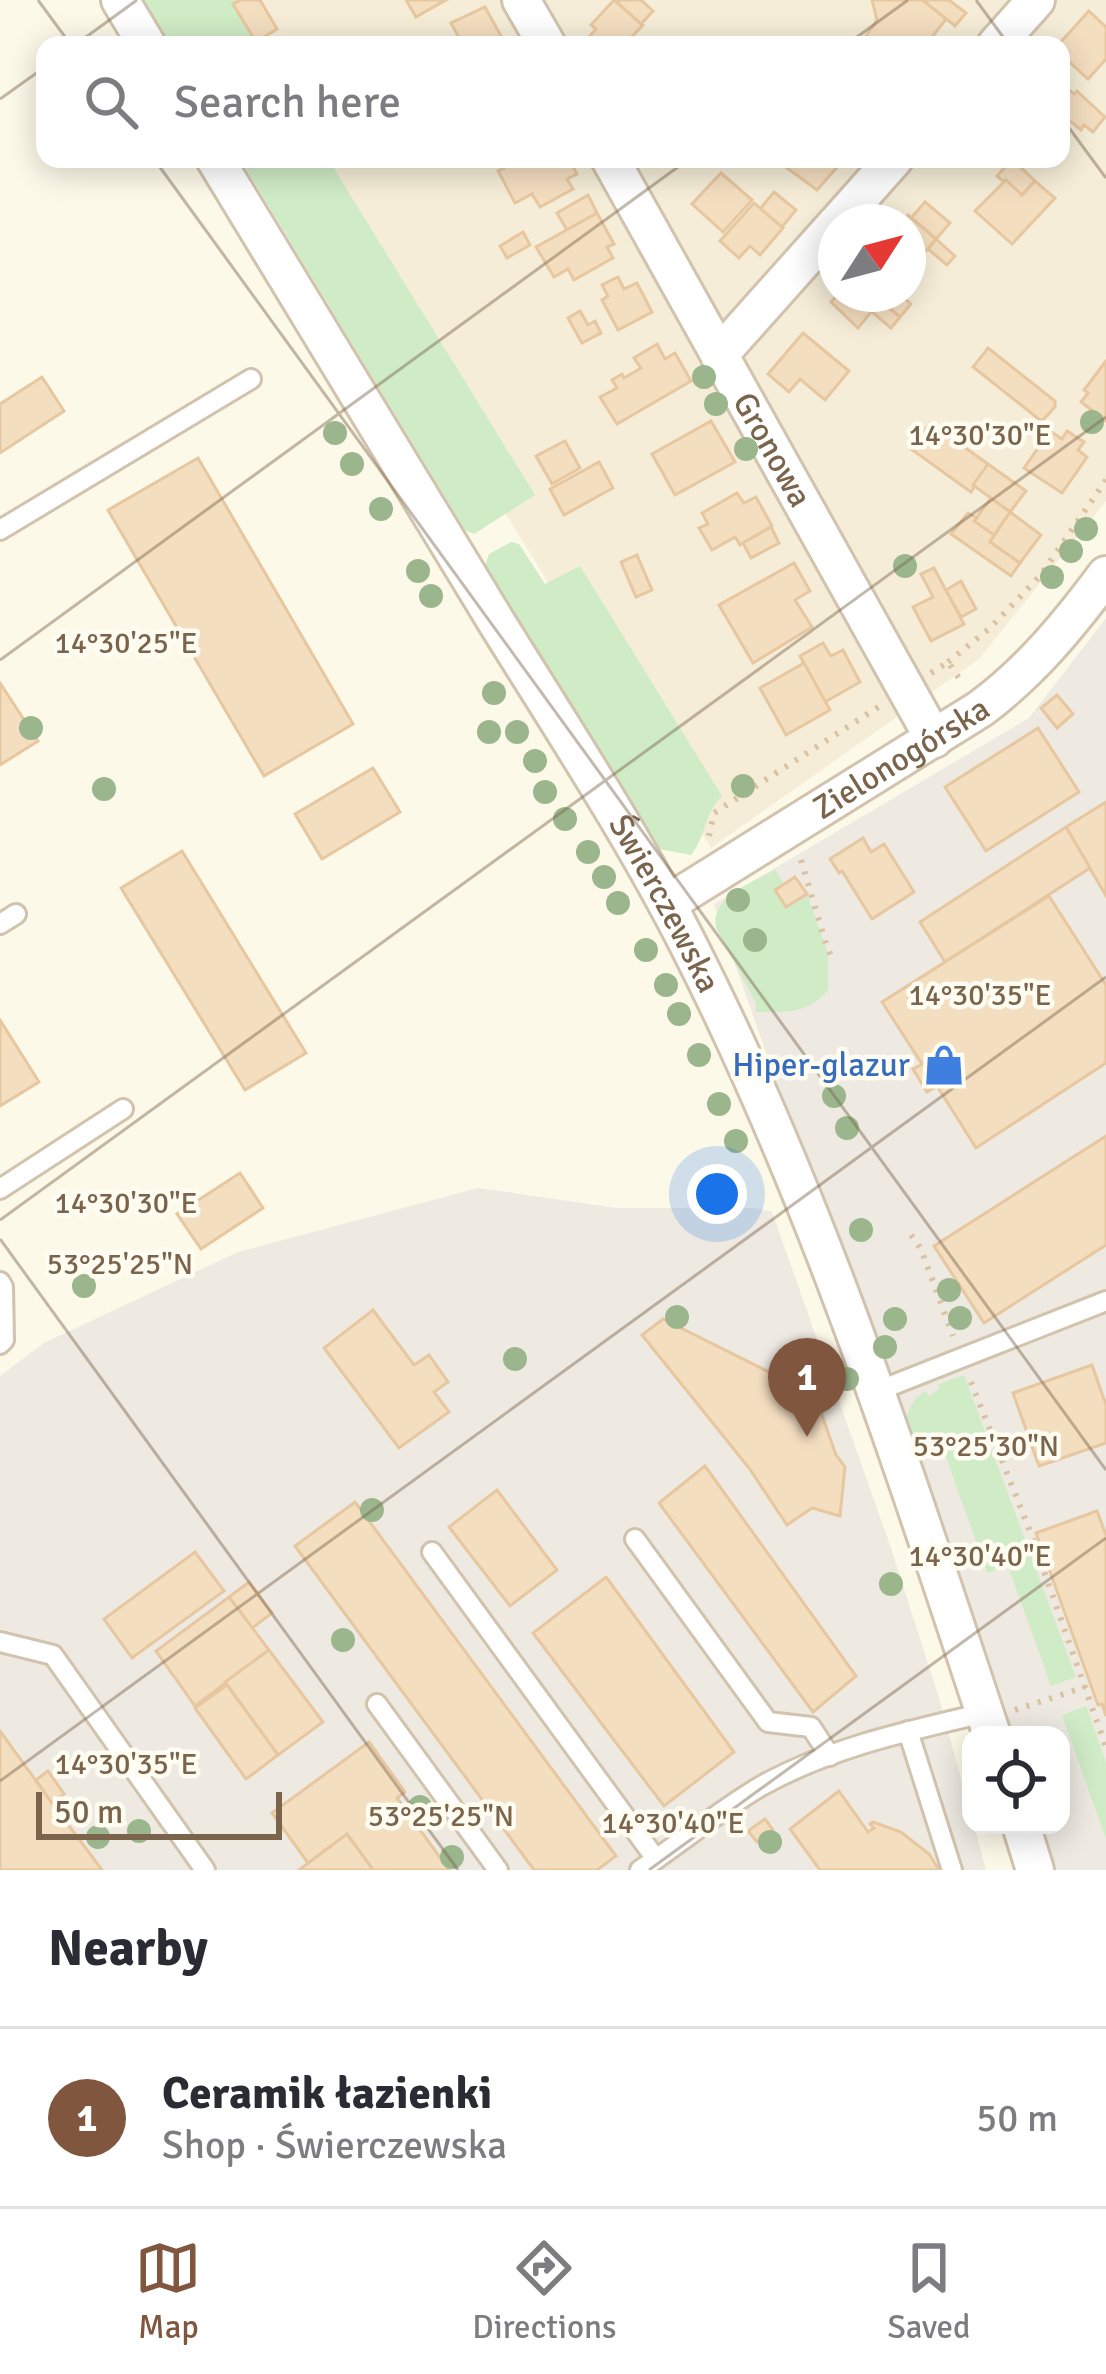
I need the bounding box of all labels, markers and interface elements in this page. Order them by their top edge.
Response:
search box [36,36,1070,168]
icon: search [78,69,144,135]
text: Search here [174,75,401,130]
north arrow [818,204,926,312]
street label: Gronowa [724,385,821,514]
text: 14°30'30"E [909,417,1052,454]
text: 14°30'25"E [55,625,198,662]
street label: Zielonogórska [805,688,997,828]
street label: Świerczewska [600,807,729,999]
text: 14°30'35"E [909,977,1052,1014]
shop icon: Hiper-glazur [921,1042,967,1088]
place label: Hiper-glazur [732,1045,910,1086]
your location [687,1164,747,1224]
text: 14°30'30"E [55,1185,198,1222]
text: 53°25'25"N [47,1246,193,1283]
pin: 1 [768,1338,846,1437]
text: 53°25'30"N [913,1428,1059,1465]
text: 14°30'40"E [909,1538,1052,1575]
map controls [962,1726,1070,1834]
button: locate [962,1726,1070,1834]
text: 14°30'35"E [55,1746,198,1783]
scale bar [36,1786,282,1839]
text: 50 m [54,1792,123,1833]
text: 53°25'25"N [368,1798,514,1835]
text: 14°30'40"E [602,1805,745,1842]
text: Nearby [48,1917,208,1980]
text: Ceramik łazienki [162,2066,492,2121]
text: 1 [76,2094,98,2142]
text: 50 m [976,2094,1058,2142]
text: Shop · Świerczewska [162,2121,507,2169]
tab: Map [135,2235,201,2348]
tab: Directions [472,2235,617,2348]
tab: Saved [887,2235,971,2348]

